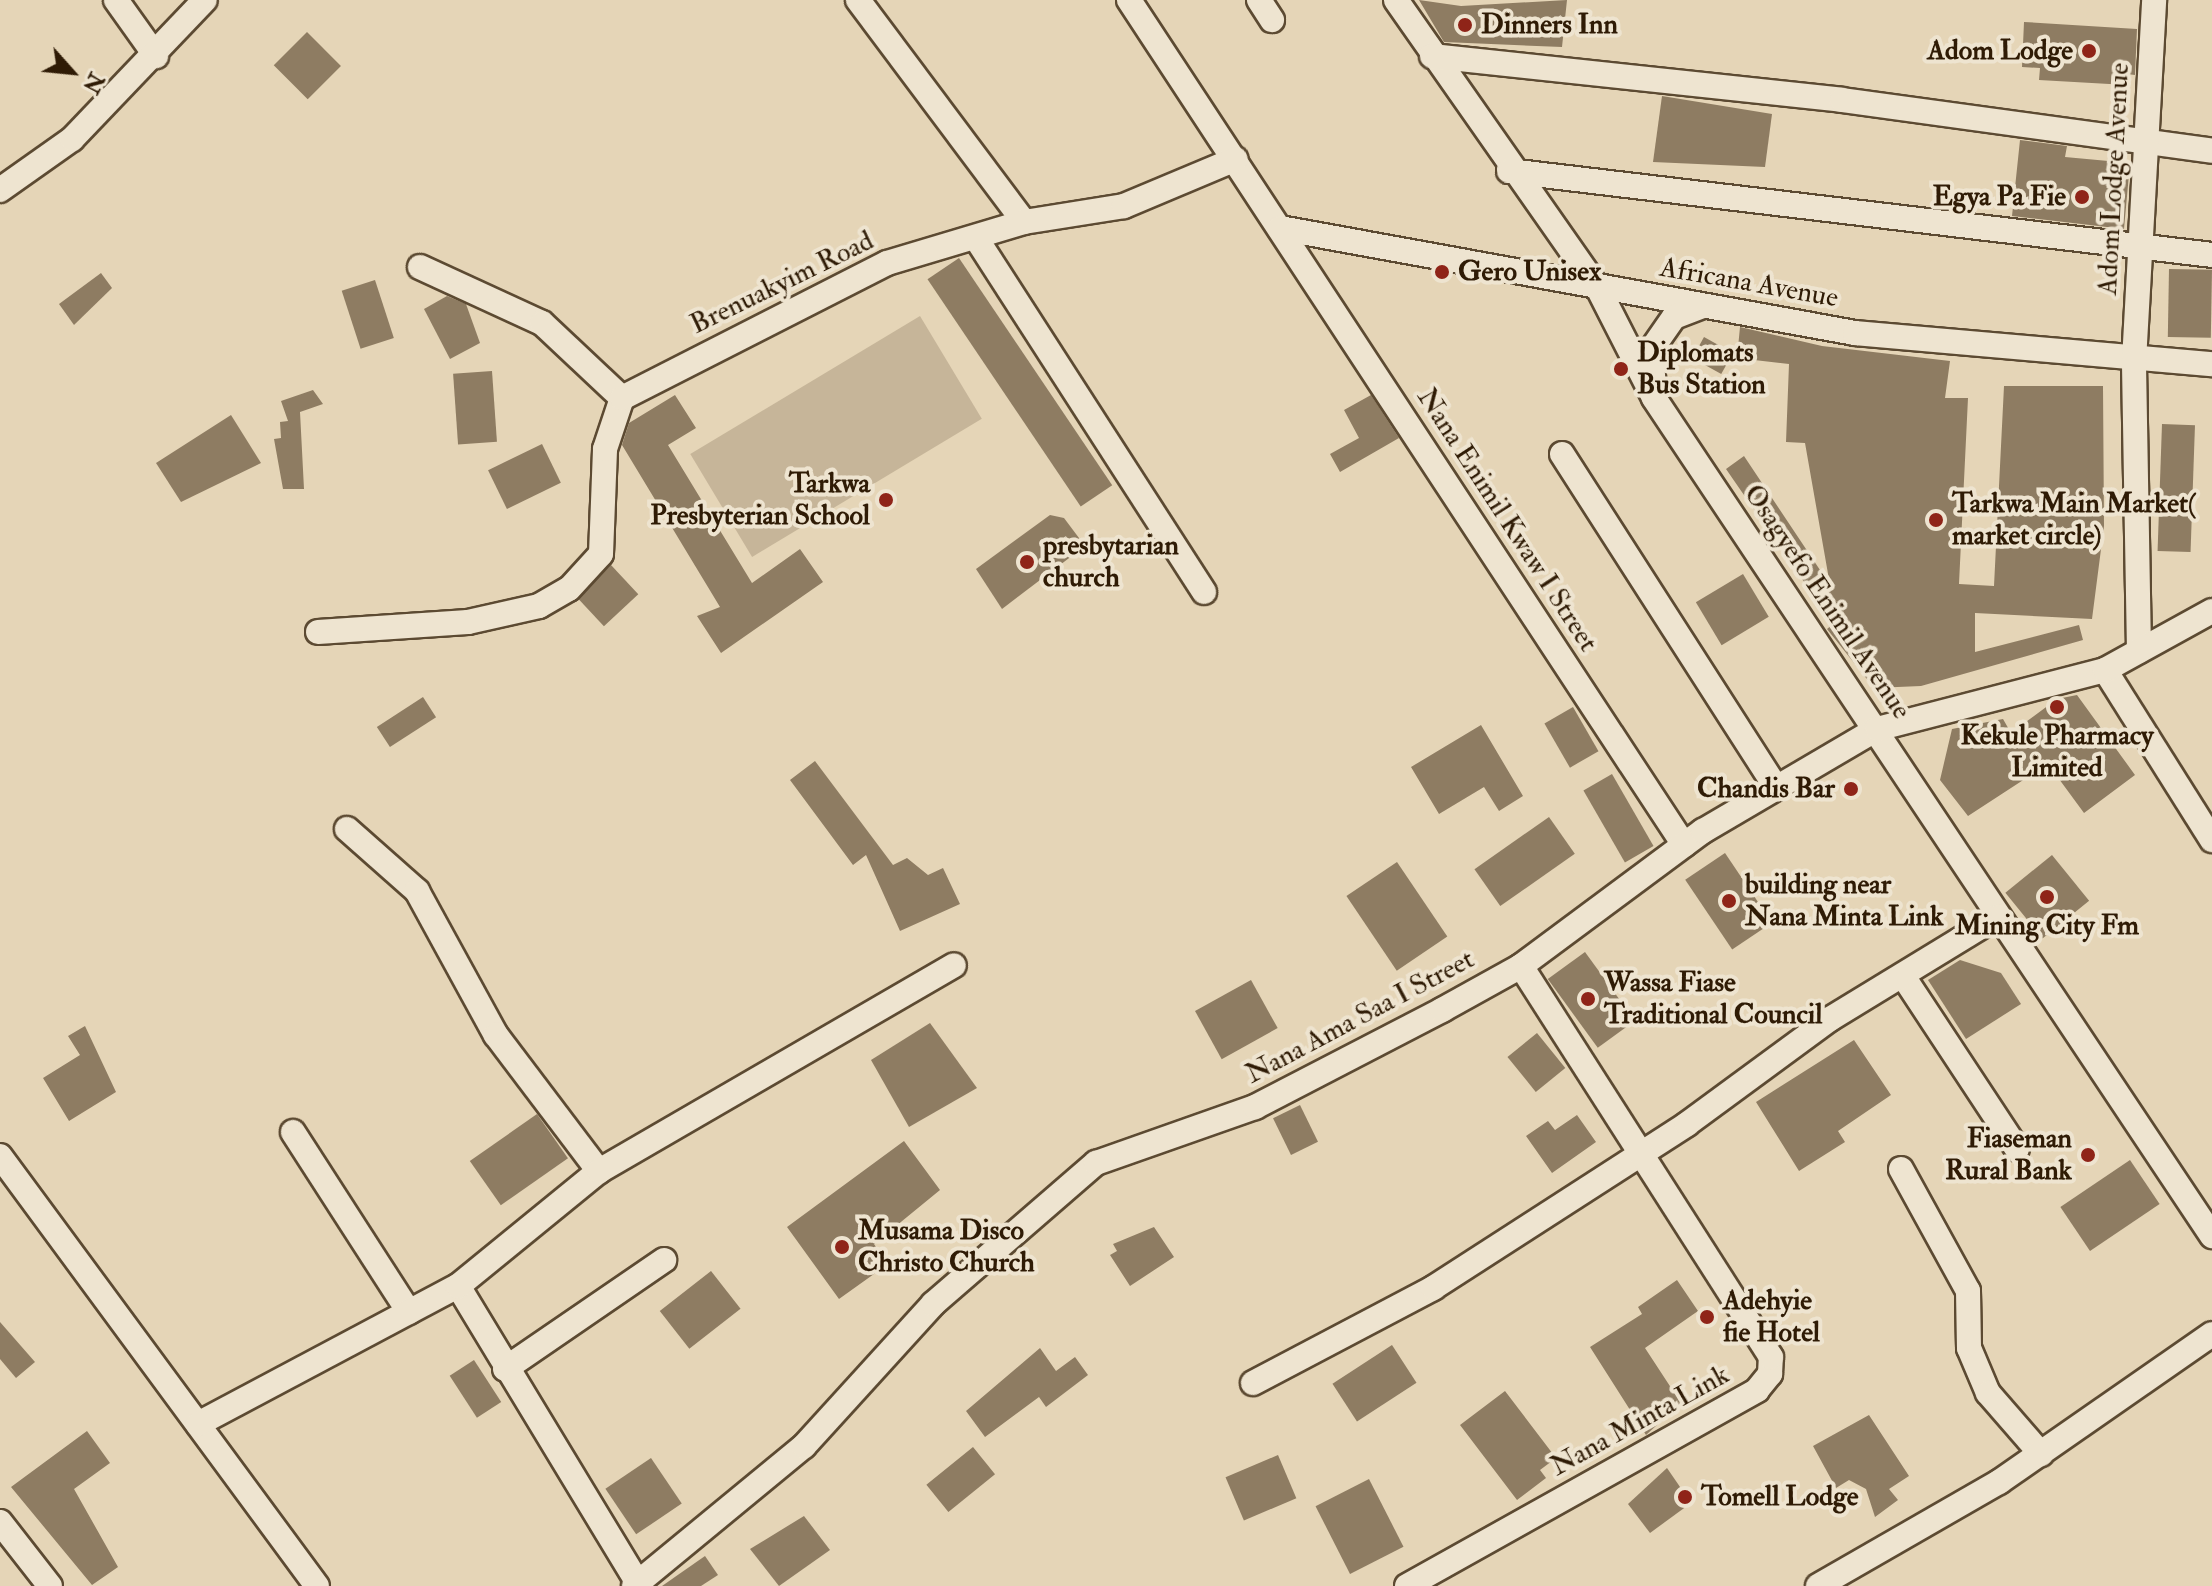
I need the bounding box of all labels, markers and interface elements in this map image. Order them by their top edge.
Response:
place label: Dinners Inn [1481,8,1618,42]
marker: Dinners Inn [1456,16,1474,34]
north arrow [32,32,112,112]
place label: Adom Lodge [1927,34,2073,68]
marker: Adom Lodge [2080,42,2098,60]
street label: Adom Lodge Avenue [2091,62,2137,296]
text: N [76,68,110,98]
place label: Egya Pa Fie [1933,180,2066,214]
marker: Egya Pa Fie [2073,188,2091,206]
street label: Brenuakyim Road [685,224,879,342]
street label: Africana Avenue [1657,251,1841,315]
place label: Gero Unisex [1458,255,1601,289]
marker: Gero Unisex [1433,263,1451,281]
place label: Diplomats Bus Station [1637,336,1766,402]
marker: Diplomats Bus Station [1612,360,1630,378]
street label: Nana Enimil Kwaw I Street [1409,382,1605,658]
place label: Tarkwa Presbyterian School [650,467,870,533]
street label: Osagyefo Enimil Avenue [1736,478,1918,726]
place label: Tarkwa Main Market( market circle) [1952,487,2196,553]
marker: Tarkwa Presbyterian School [877,491,895,509]
marker: Tarkwa Main Market( market circle) [1927,511,1945,529]
place label: presbytarian church [1043,529,1179,595]
marker: presbytarian church [1018,553,1036,571]
marker: Kekule Pharmacy Limited [2048,698,2066,716]
place label: Kekule Pharmacy Limited [1960,719,2154,785]
place label: Chandis Bar [1697,772,1835,806]
marker: Chandis Bar [1842,780,1860,798]
place label: building near Nana Minta Link [1745,868,1944,934]
marker: Mining City Fm [2038,888,2056,906]
marker: building near Nana Minta Link [1720,892,1738,910]
place label: Mining City Fm [1955,909,2139,943]
street label: Nana Ama Saa I Street [1240,943,1480,1091]
place label: Wassa Fiase Traditional Council [1604,966,1822,1032]
marker: Wassa Fiase Traditional Council [1579,990,1597,1008]
place label: Fiaseman Rural Bank [1945,1122,2072,1188]
marker: Fiaseman Rural Bank [2079,1146,2097,1164]
place label: Musama Disco Christo Church [858,1214,1035,1280]
marker: Musama Disco Christo Church [833,1238,851,1256]
place label: Adehyie fie Hotel [1723,1284,1820,1350]
marker: Adehyie fie Hotel [1698,1308,1716,1326]
street label: Nana Minta Link [1545,1358,1735,1484]
place label: Tomell Lodge [1701,1480,1858,1514]
marker: Tomell Lodge [1676,1488,1694,1506]

